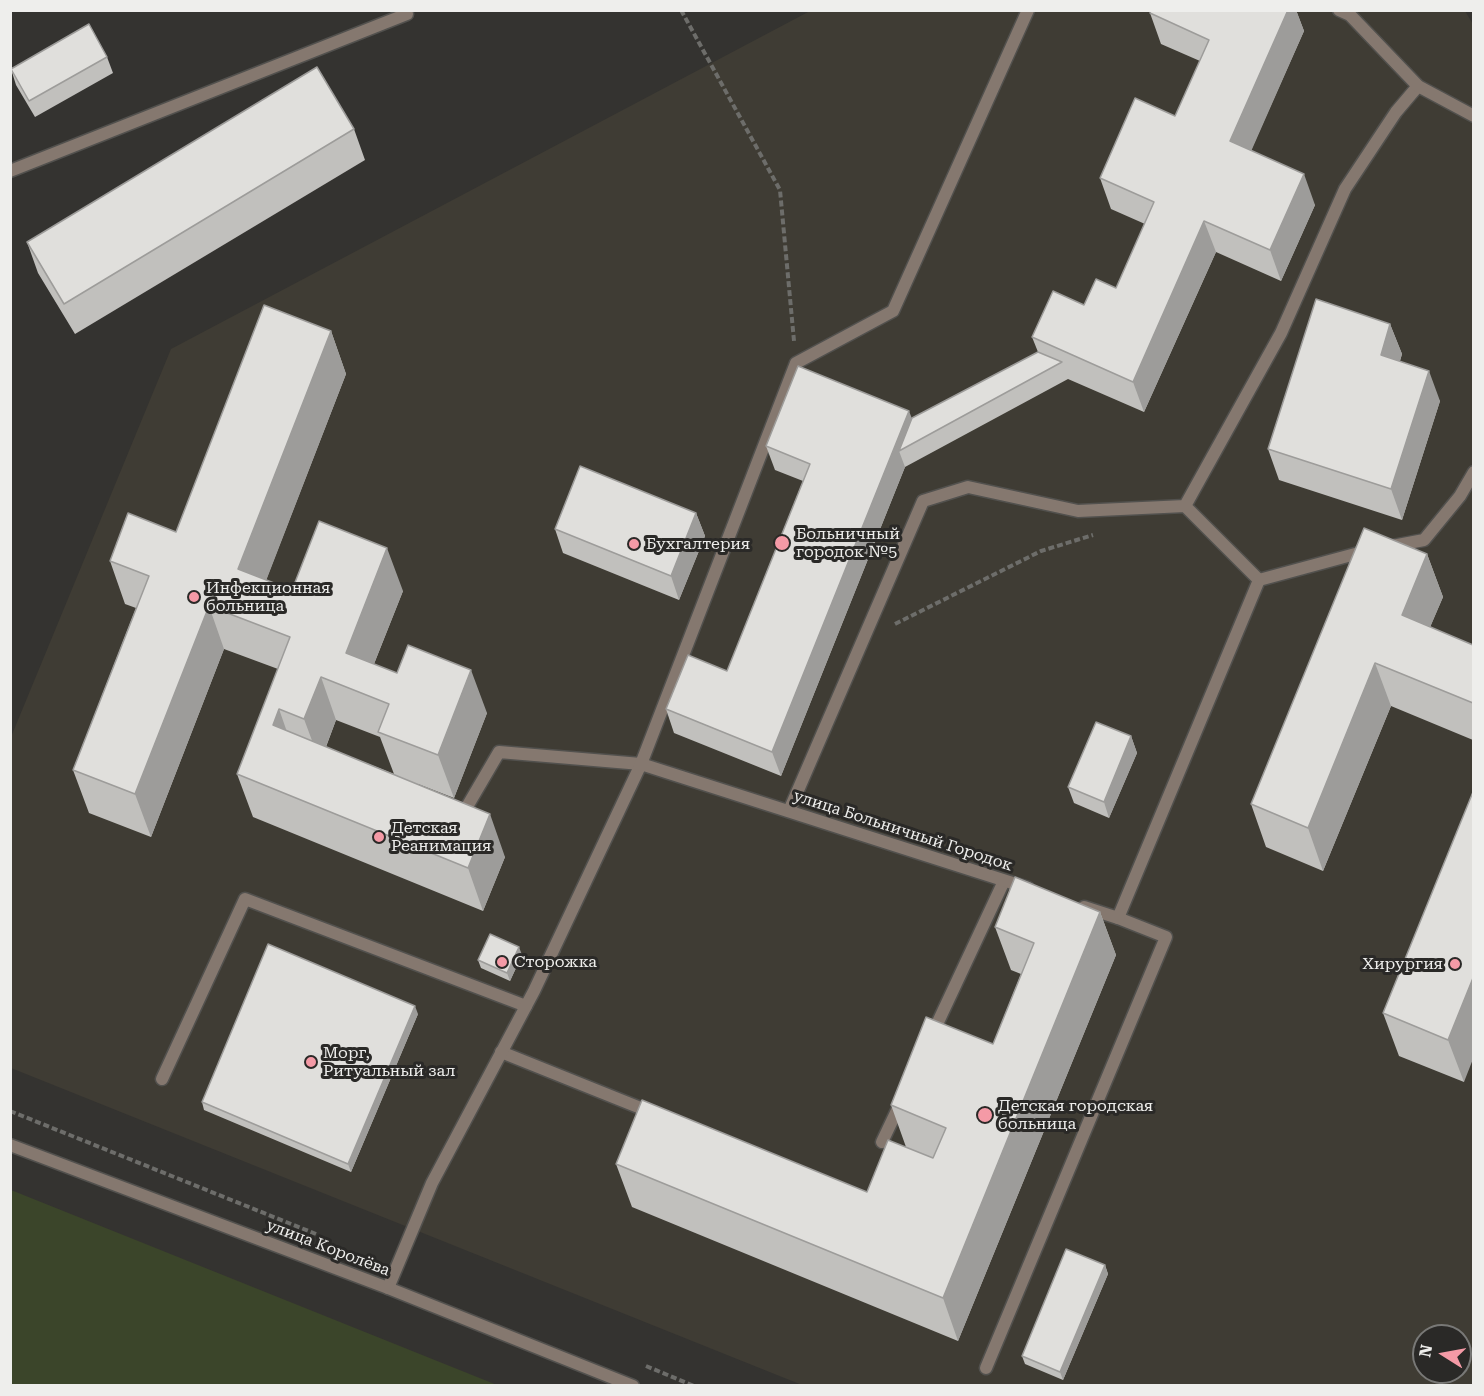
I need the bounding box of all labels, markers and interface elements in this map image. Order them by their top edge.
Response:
place label: Больничный городок №5 [796,524,900,562]
place label: Бухгалтерия [646,534,750,554]
marker: Больничный городок №5 [773,534,791,552]
marker: Бухгалтерия [627,537,641,551]
place label: Инфекционная больница [206,578,330,616]
marker: Инфекционная больница [187,590,201,604]
street label: улица Больничный Городок [791,786,1015,876]
place label: Детская Реанимация [391,818,491,856]
marker: Детская Реанимация [372,830,386,844]
place label: Сторожка [514,952,597,972]
place label: Хирургия [1362,954,1443,974]
marker: Сторожка [495,955,509,969]
marker: Хирургия [1448,957,1462,971]
place label: Морг, Ритуальный зал [323,1043,456,1081]
marker: Морг, Ритуальный зал [304,1055,318,1069]
place label: Детская городская больница [998,1096,1153,1134]
marker: Детская городская больница [976,1106,994,1124]
street label: улица Королёва [263,1216,393,1280]
north arrow [1412,1324,1472,1384]
text: N [1415,1343,1436,1359]

